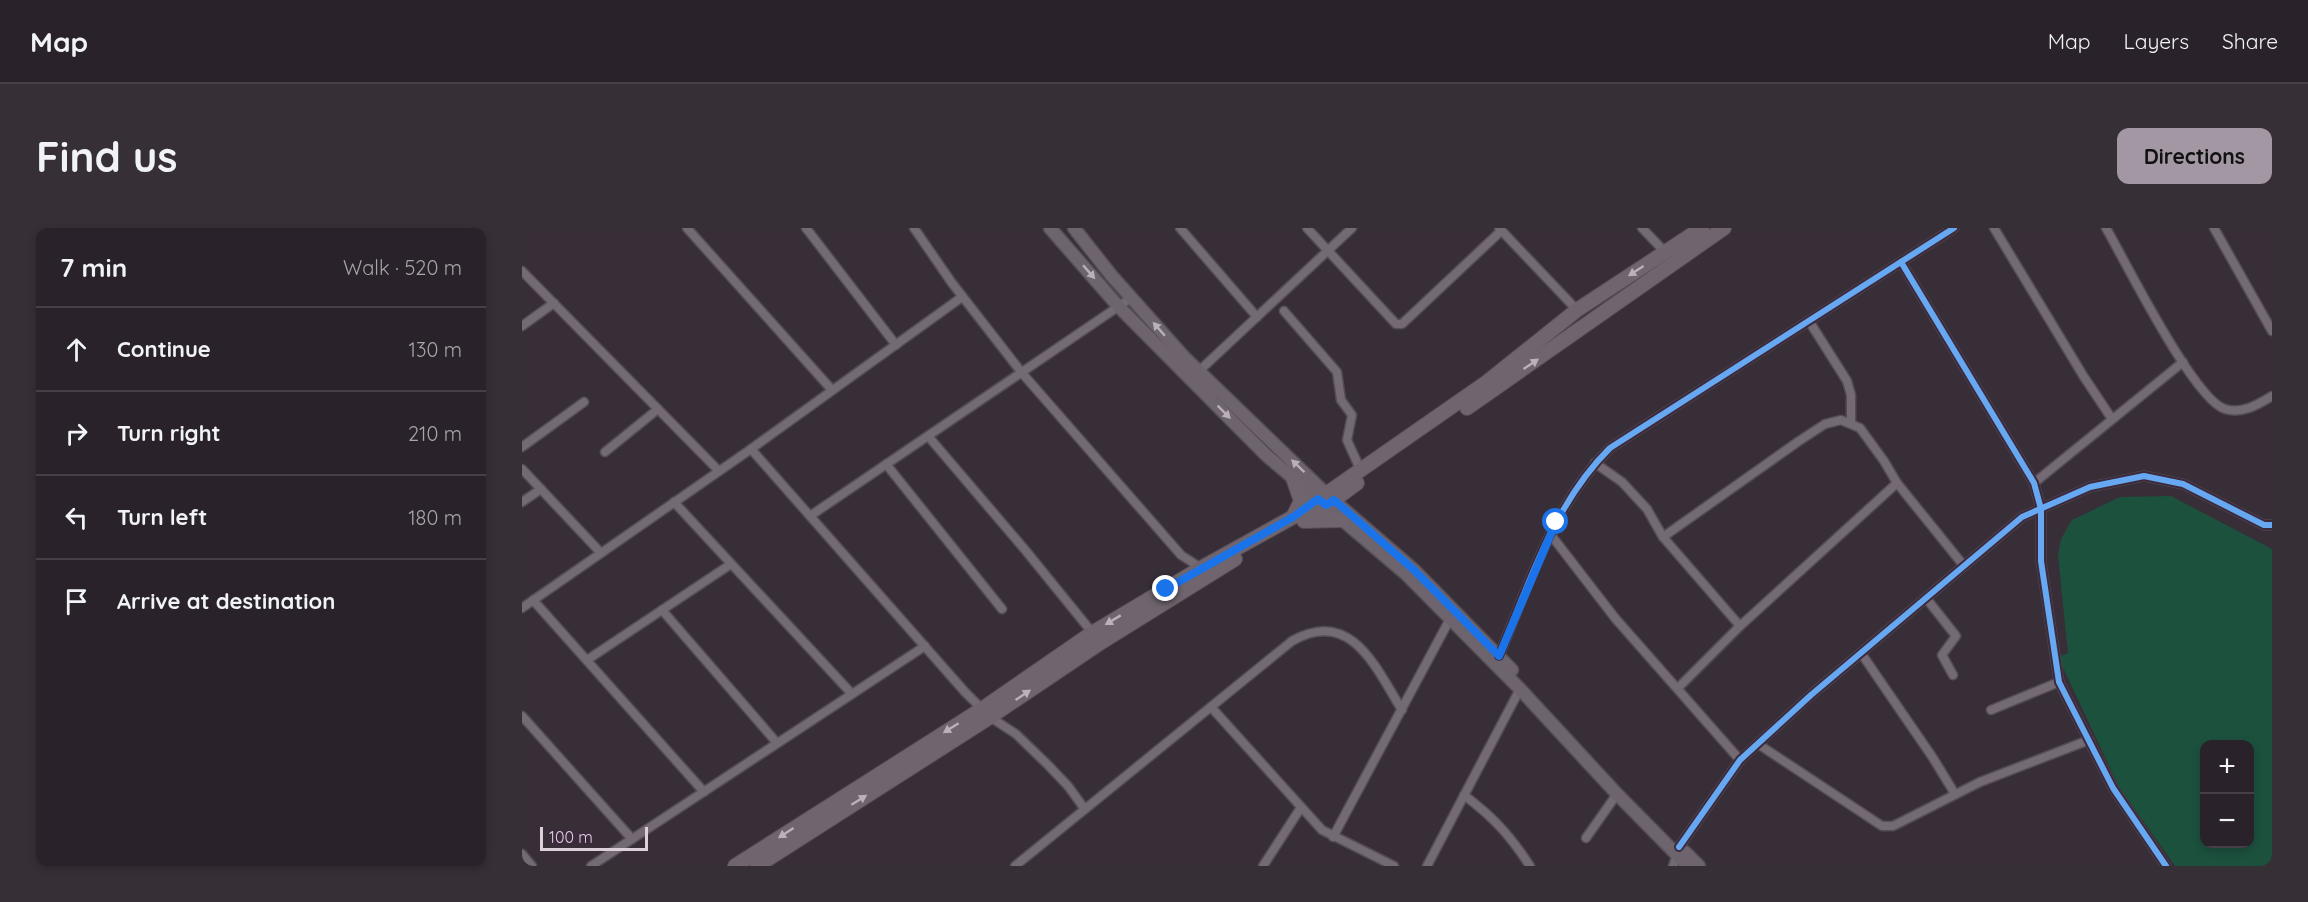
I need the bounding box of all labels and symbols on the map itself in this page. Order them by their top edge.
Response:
one-way arrow [1082,264,1095,279]
one-way arrow [1628,265,1644,277]
one-way arrow [1152,322,1166,337]
one-way arrow [1522,358,1538,370]
one-way arrow [1216,405,1230,419]
one-way arrow [1291,459,1306,473]
route start [1542,508,1568,534]
route end [1152,575,1178,601]
one-way arrow [1105,615,1121,626]
one-way arrow [1015,690,1031,701]
one-way arrow [943,723,959,734]
one-way arrow [851,795,867,806]
scale bar [540,824,648,852]
one-way arrow [778,827,794,838]

